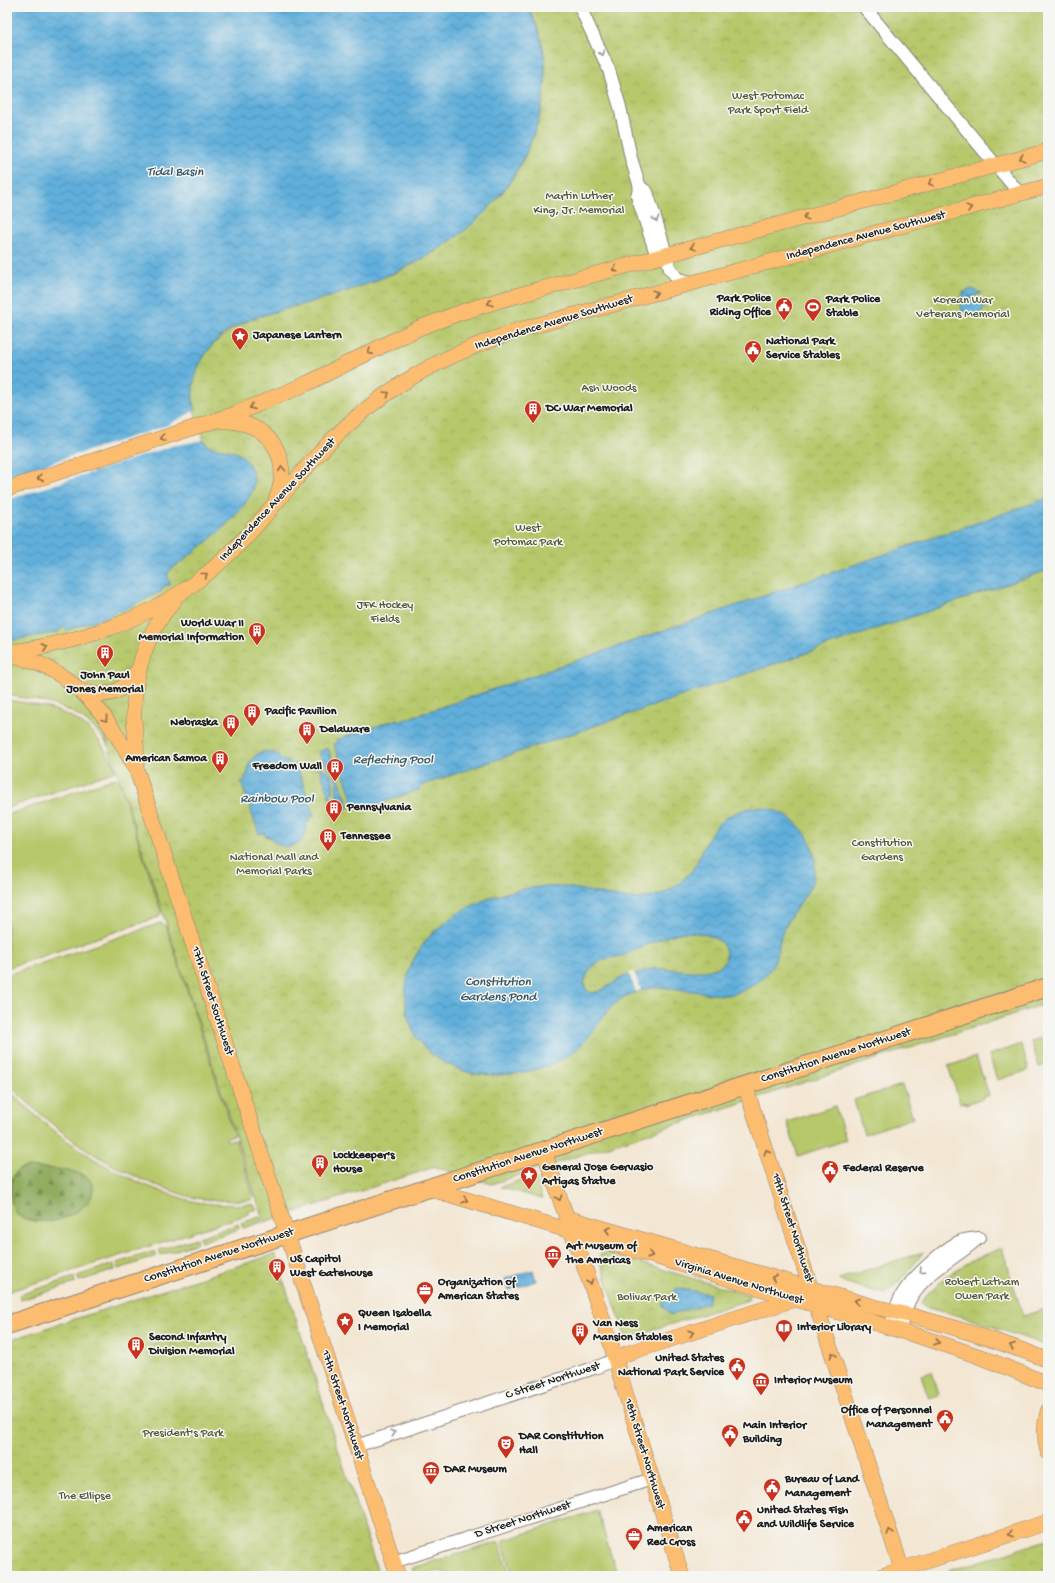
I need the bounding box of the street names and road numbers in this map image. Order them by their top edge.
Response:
street label: Independence Avenue Southwest [785,208,948,264]
street label: Independence Avenue Southwest [473,292,636,354]
street label: Independence Avenue Southwest [217,434,340,565]
street label: 17th Street Southwest [187,944,237,1058]
street label: Constitution Avenue Northwest [759,1025,914,1087]
street label: Constitution Avenue Northwest [451,1125,606,1187]
street label: 19th Street Northwest [767,1171,817,1286]
street label: Constitution Avenue Northwest [142,1225,297,1287]
street label: Virginia Avenue Northwest [672,1255,806,1309]
street label: 17th Street Northwest [317,1347,367,1463]
street label: C Street Northwest [504,1359,603,1403]
street label: 18th Street Northwest [620,1396,668,1512]
street label: D Street Northwest [472,1498,574,1542]

